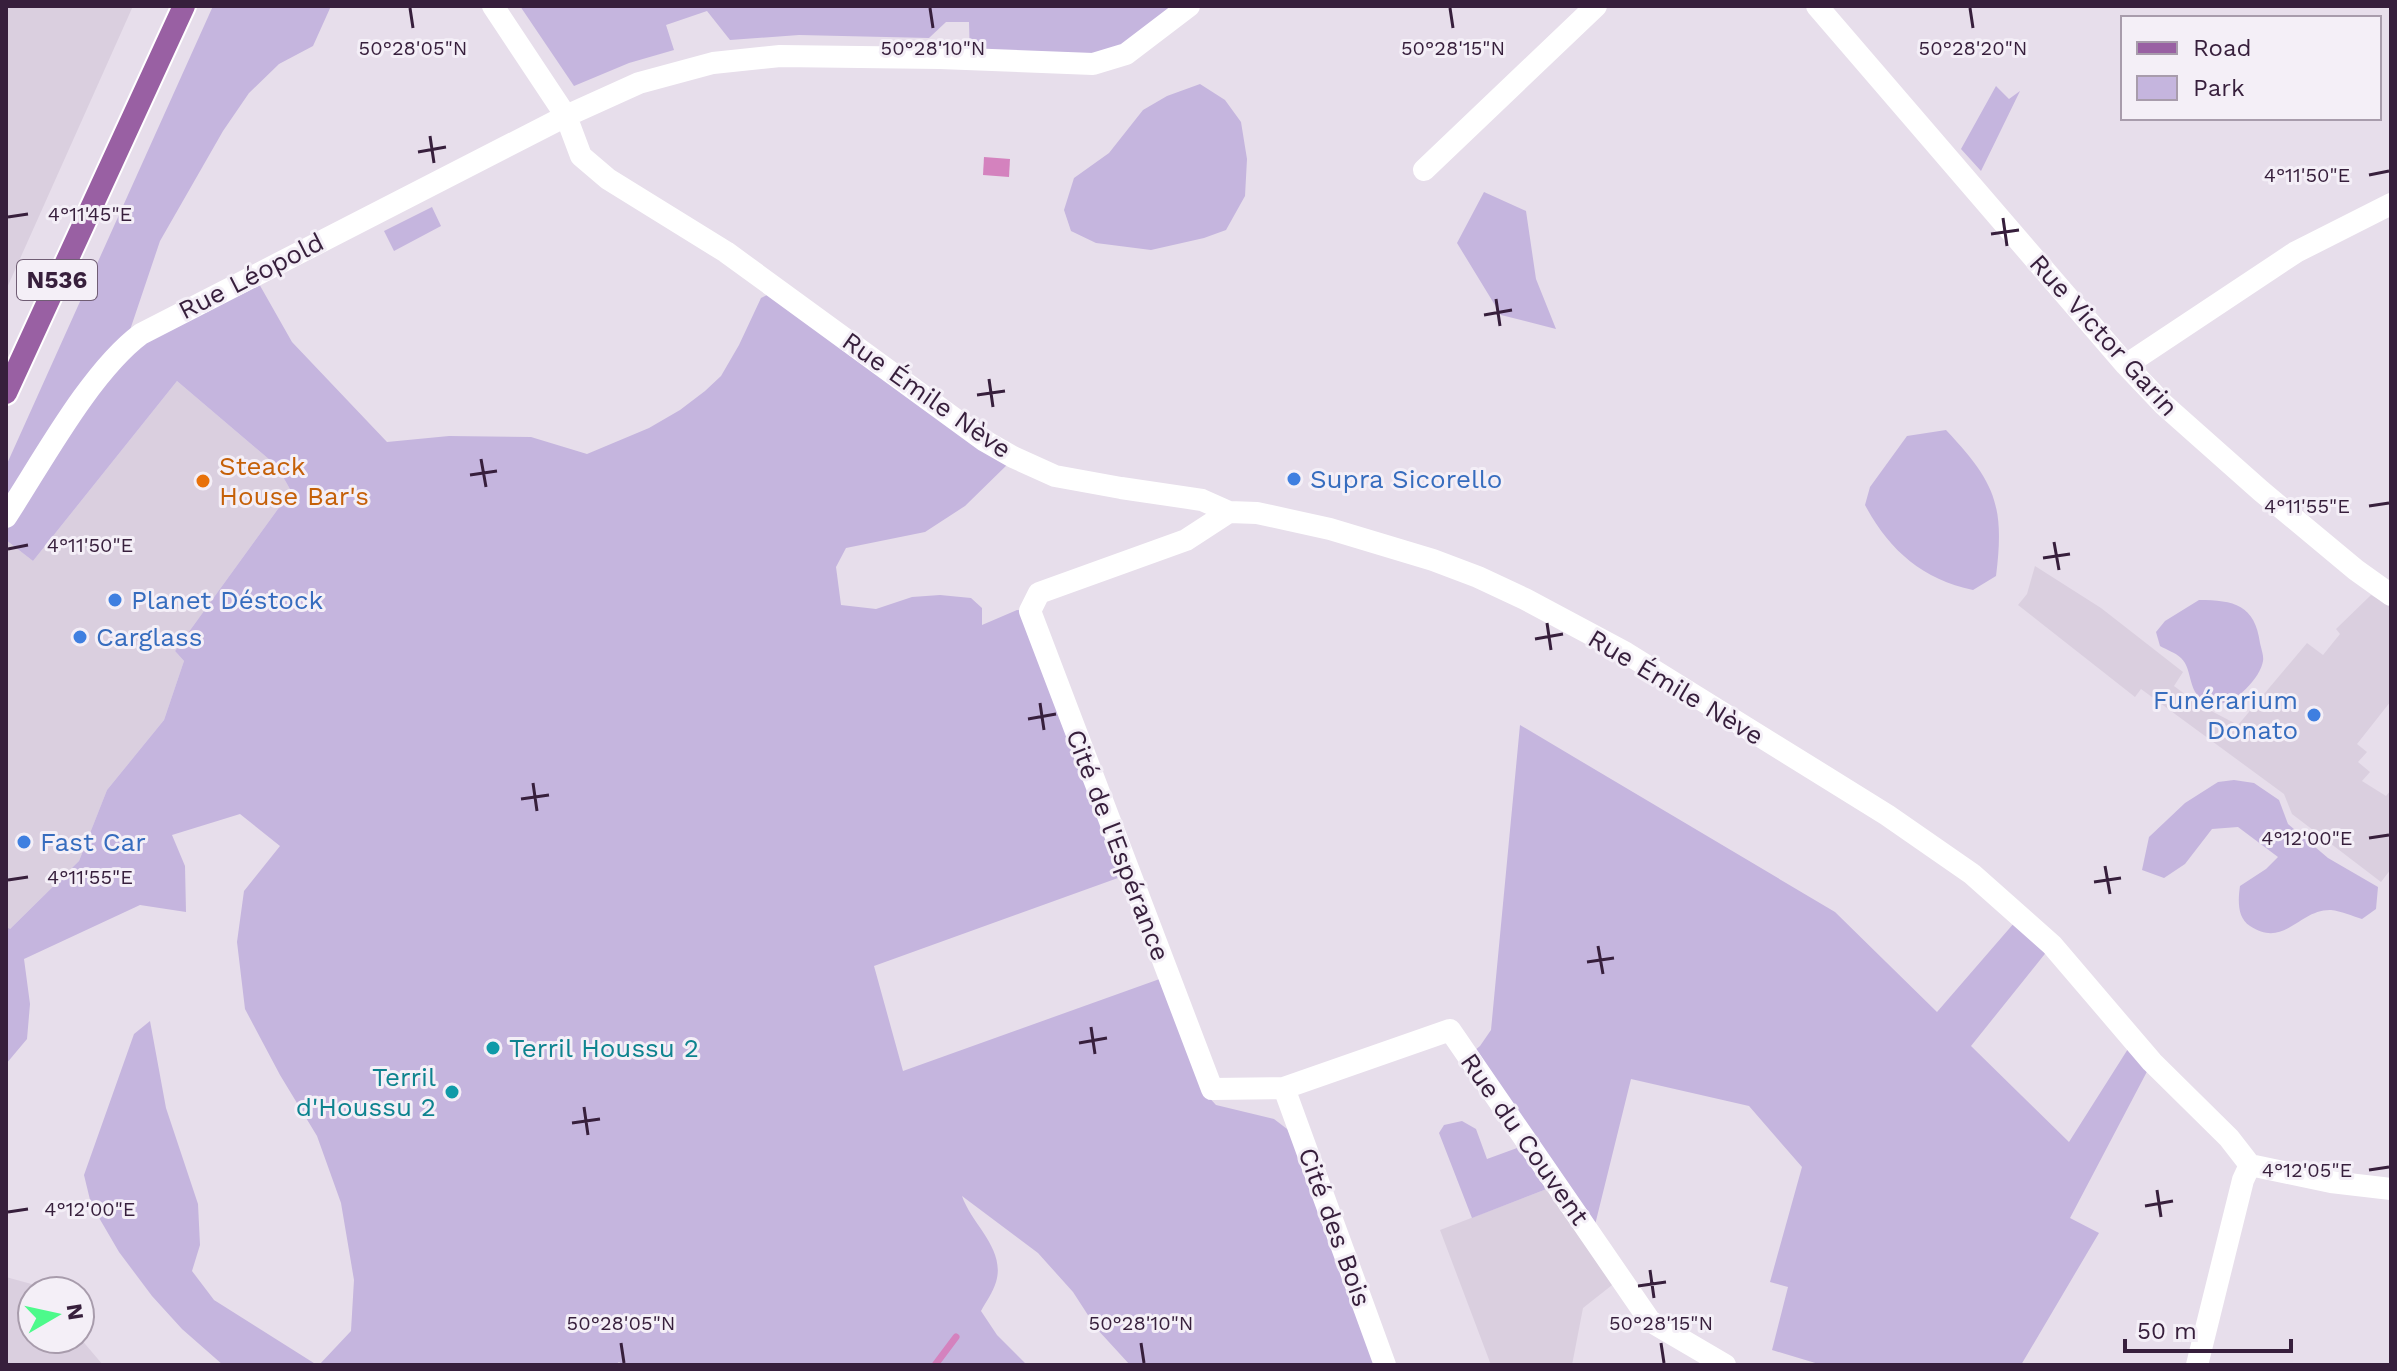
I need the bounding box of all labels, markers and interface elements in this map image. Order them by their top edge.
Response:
legend [2121,16,2381,120]
text: Road [2193,34,2252,62]
text: 50°28'05"N [359,36,467,60]
text: 50°28'10"N [881,36,985,60]
text: 50°28'15"N [1401,36,1505,60]
text: 50°28'20"N [1919,36,2027,60]
text: Park [2193,74,2245,102]
text: 4°11'50"E [2264,163,2350,187]
text: 4°11'45"E [48,202,132,226]
street label: Rue Léopold [173,227,329,325]
street label: Rue Victor Garin [2024,248,2184,422]
road number: N536 [17,260,97,300]
street label: Rue Émile Nève [837,326,1017,464]
place label: Steack House Bar's [219,451,369,511]
place label: Supra Sicorello [1310,464,1502,494]
marker: Supra Sicorello [1285,470,1303,488]
marker: Steack House Bar's [194,472,212,490]
text: 4°11'55"E [2264,494,2350,518]
text: 4°11'50"E [47,533,133,557]
place label: Planet Déstock [131,585,324,615]
marker: Planet Déstock [106,591,124,609]
place label: Carglass [96,622,202,652]
street label: Rue Émile Nève [1583,623,1769,751]
marker: Carglass [71,628,89,646]
place label: Funérarium Donato [2153,685,2298,745]
marker: Funérarium Donato [2305,706,2323,724]
street label: Cité de l'Espérance [1060,725,1176,965]
text: 4°12'00"E [2261,826,2353,850]
place label: Fast Car [40,827,146,857]
marker: Fast Car [15,833,33,851]
text: 4°11'55"E [47,865,133,889]
place label: Terril Houssu 2 [509,1033,699,1063]
marker: Terril Houssu 2 [484,1039,502,1057]
street label: Rue du Couvent [1455,1047,1596,1231]
place label: Terril d'Houssu 2 [296,1062,436,1122]
marker: Terril d'Houssu 2 [443,1083,461,1101]
street label: Cité des Bois [1292,1144,1378,1310]
text: 4°12'05"E [2262,1158,2352,1182]
text: 4°12'00"E [44,1197,136,1221]
north arrow [16,1275,96,1355]
text: N [62,1302,89,1322]
scale bar [2125,1303,2291,1353]
text: 50°28'05"N [567,1311,675,1335]
text: 50°28'10"N [1089,1311,1193,1335]
text: 50°28'15"N [1609,1311,1713,1335]
text: 50 m [2137,1317,2197,1345]

